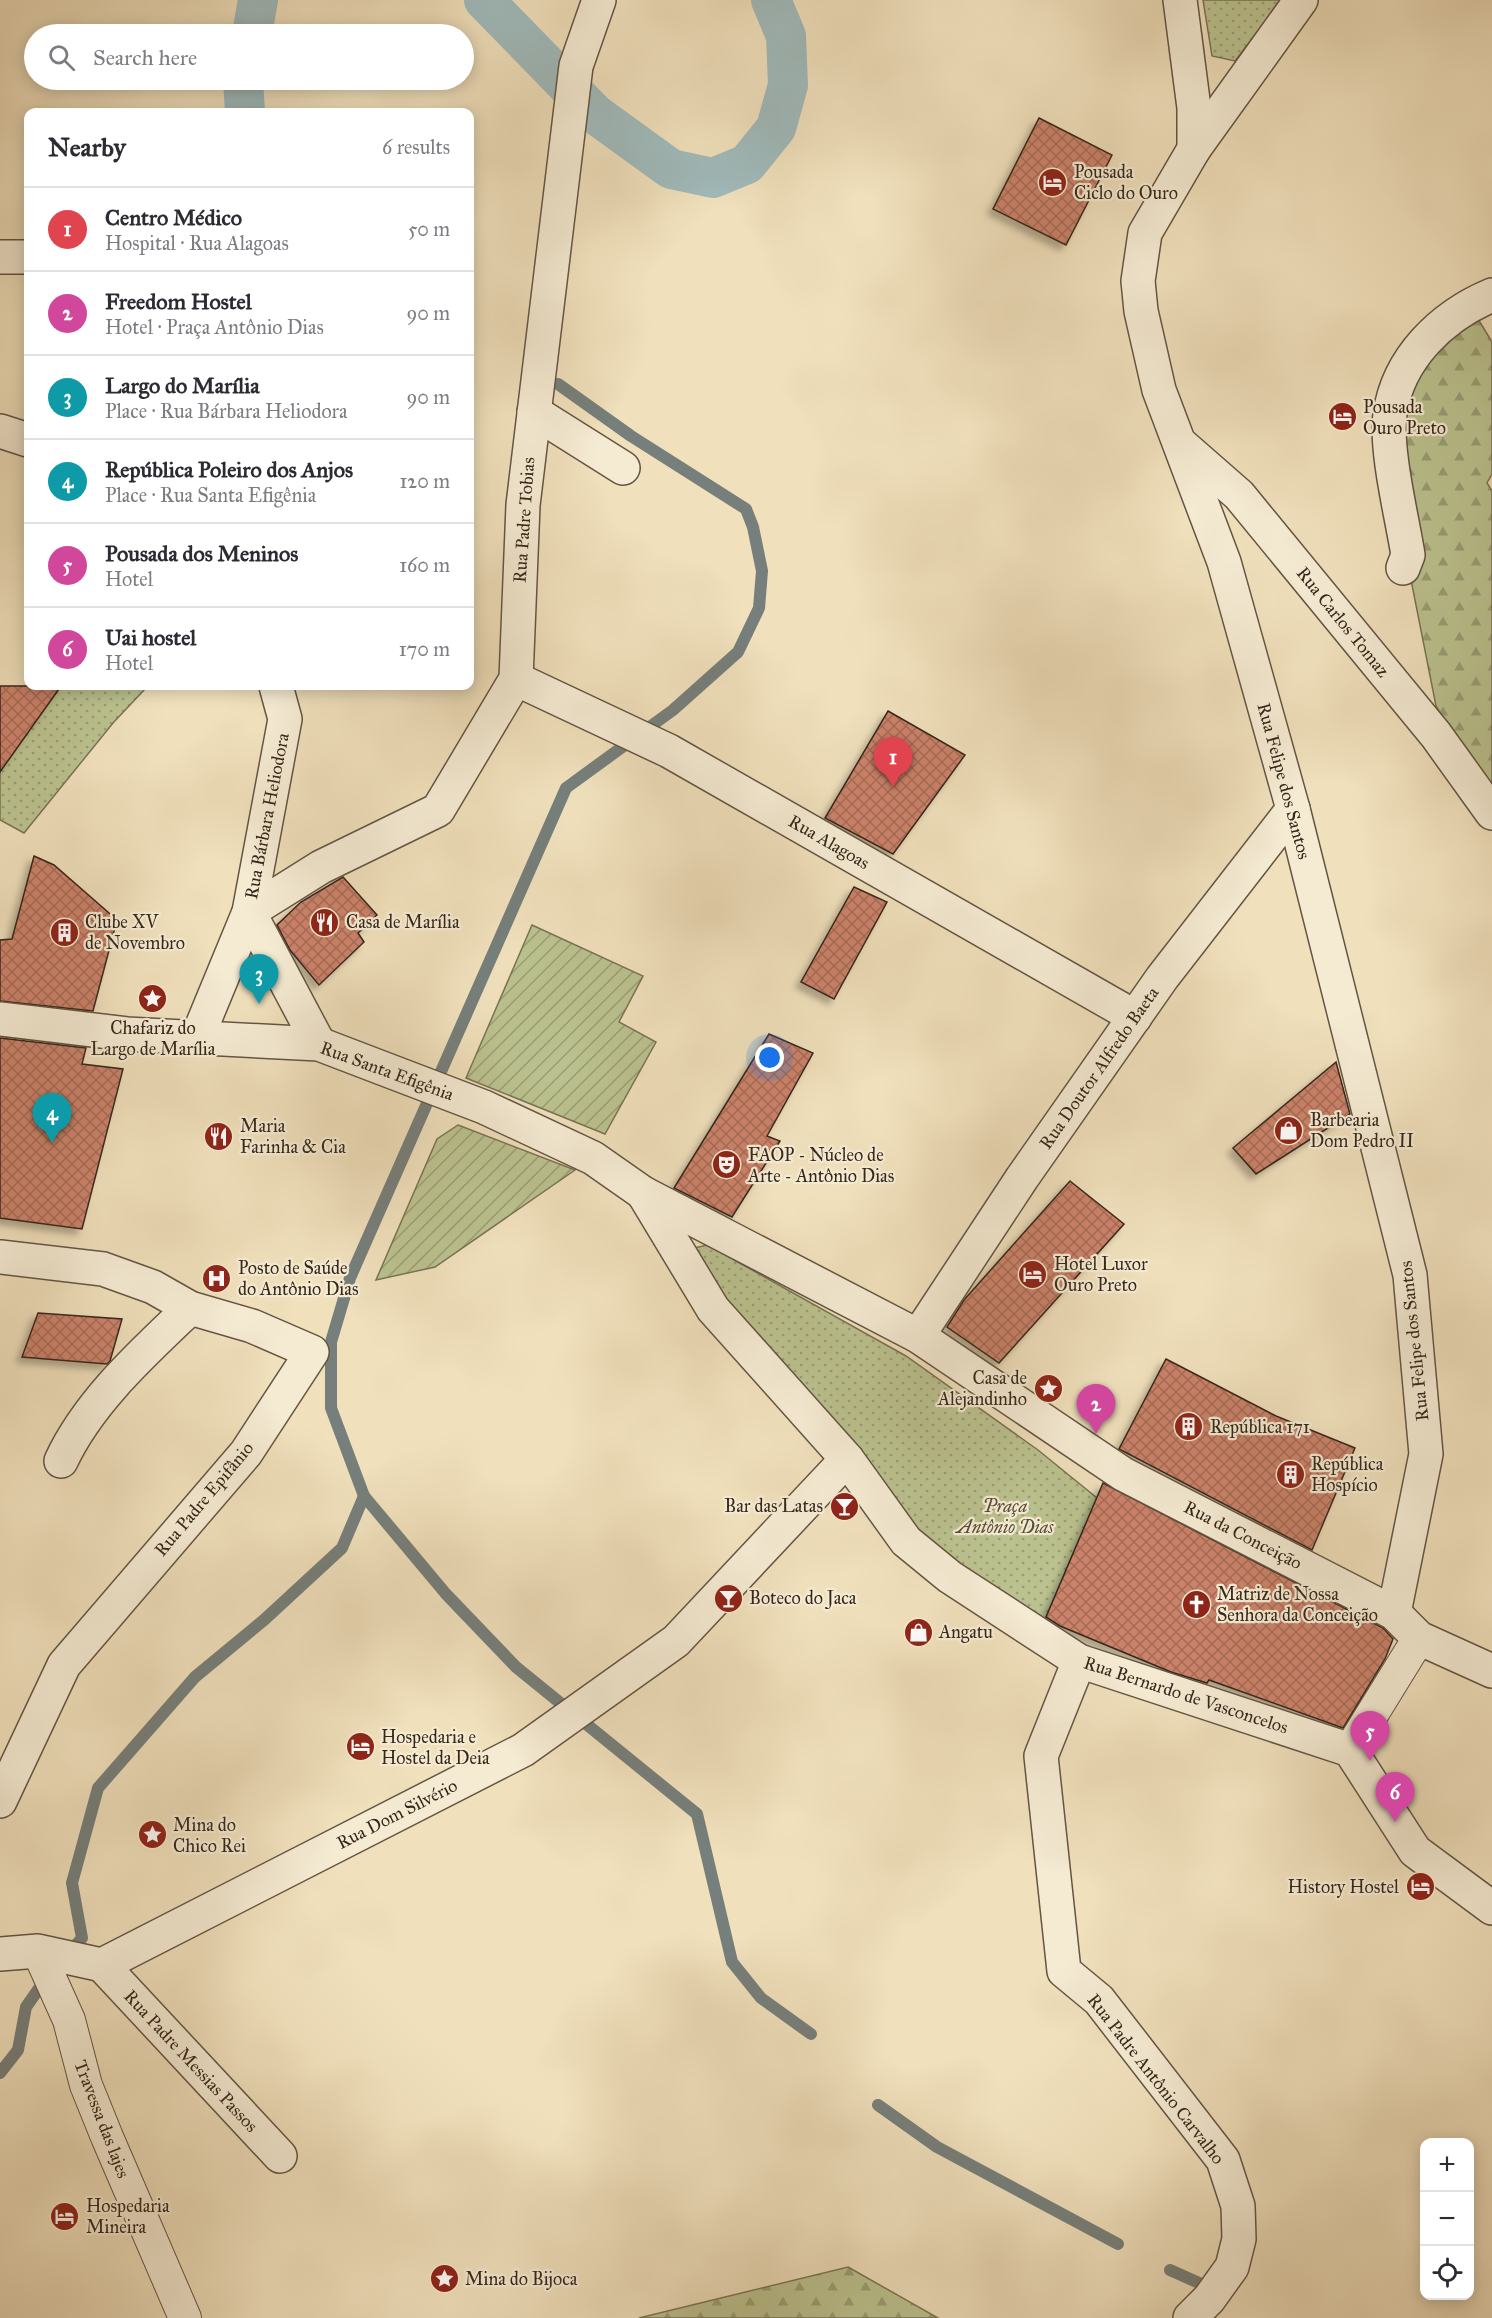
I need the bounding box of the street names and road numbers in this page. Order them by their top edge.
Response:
street label: Rua Padre Tobias [509,456,539,584]
street label: Rua Carlos Tomaz [1292,562,1394,682]
street label: Rua Felipe dos Santos [1253,700,1315,862]
street label: Rua Bárbara Heliodora [240,731,294,901]
street label: Rua Alagoas [784,810,873,875]
street label: Rua Doutor Alfredo Baeta [1035,982,1164,1153]
street label: Rua Santa Efigênia [317,1037,457,1106]
street label: Rua Felipe dos Santos [1395,1260,1433,1422]
street label: Rua Padre Epifânio [150,1437,258,1561]
street label: Rua da Conceição [1180,1496,1306,1574]
street label: Rua Bernardo de Vasconcelos [1081,1652,1291,1738]
street label: Rua Dom Silvério [333,1774,461,1854]
street label: Rua Padre Messias Passos [119,1985,263,2137]
street label: Rua Padre Antônio Carvalho [1083,1989,1229,2169]
street label: Travessa das lajes [69,2057,135,2181]

